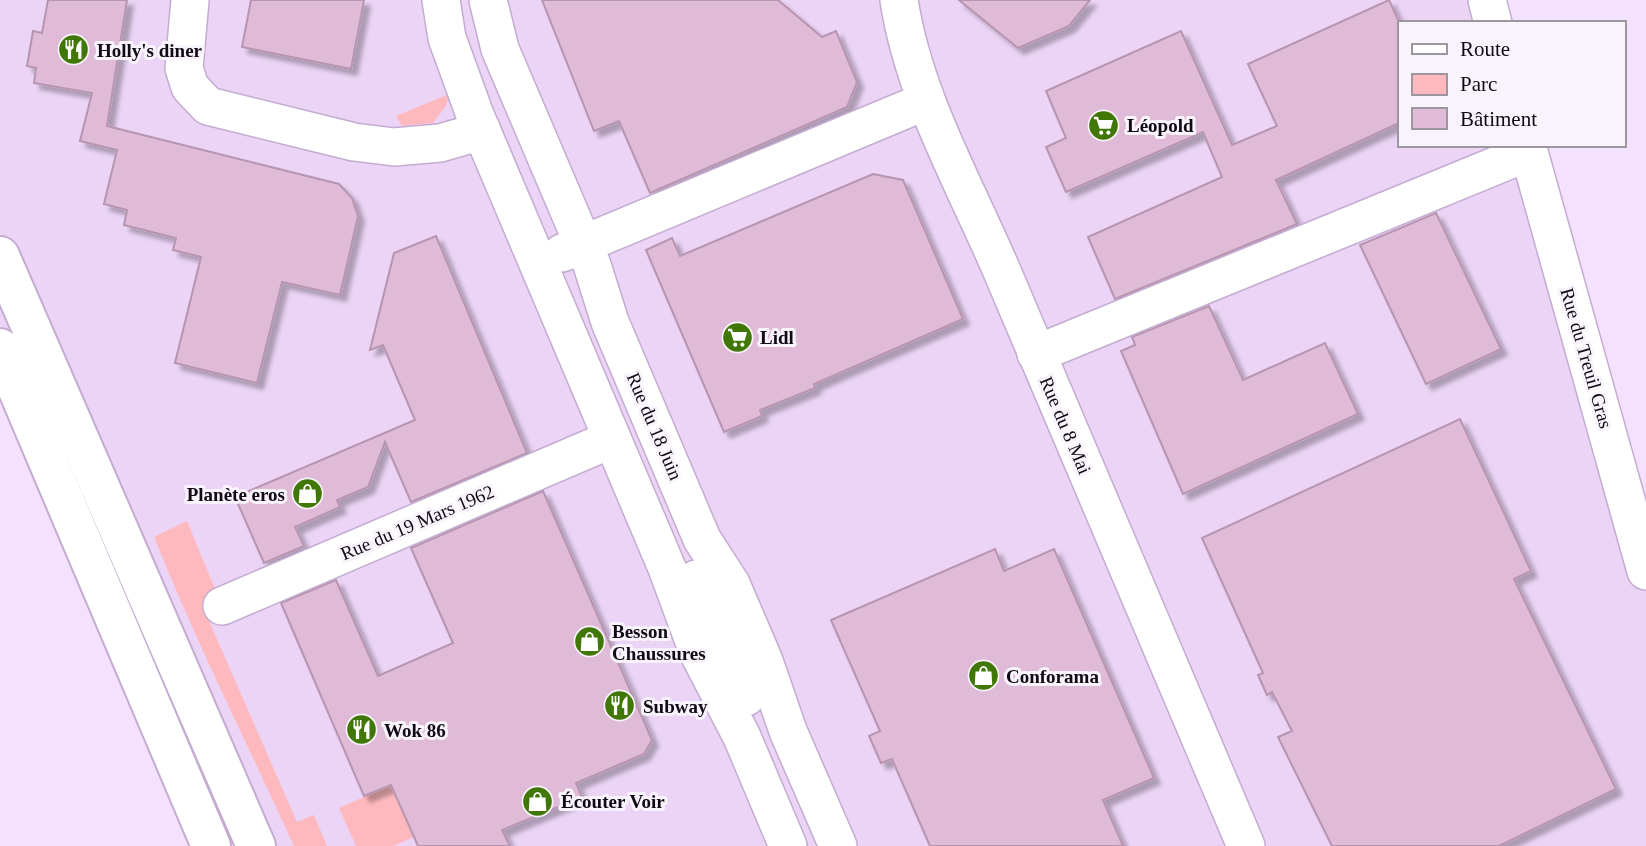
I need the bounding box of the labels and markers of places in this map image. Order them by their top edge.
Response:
restaurant icon: Holly's diner [57,33,91,67]
place label: Holly's diner [97,40,203,61]
supermarket icon: Léopold [1087,108,1121,142]
place label: Léopold [1127,115,1194,136]
supermarket icon: Lidl [720,320,754,354]
place label: Lidl [760,327,794,348]
shop icon: Planète eros [291,477,325,511]
place label: Planète eros [187,484,285,505]
place label: Besson Chaussures [612,621,706,664]
shop icon: Besson Chaussures [572,625,606,659]
shop icon: Conforama [966,659,1000,693]
place label: Conforama [1006,666,1099,687]
restaurant icon: Subway [603,689,637,723]
place label: Subway [643,696,708,717]
restaurant icon: Wok 86 [344,713,378,747]
place label: Wok 86 [384,720,446,741]
shop icon: Écouter Voir [521,784,555,818]
place label: Écouter Voir [561,791,665,812]

